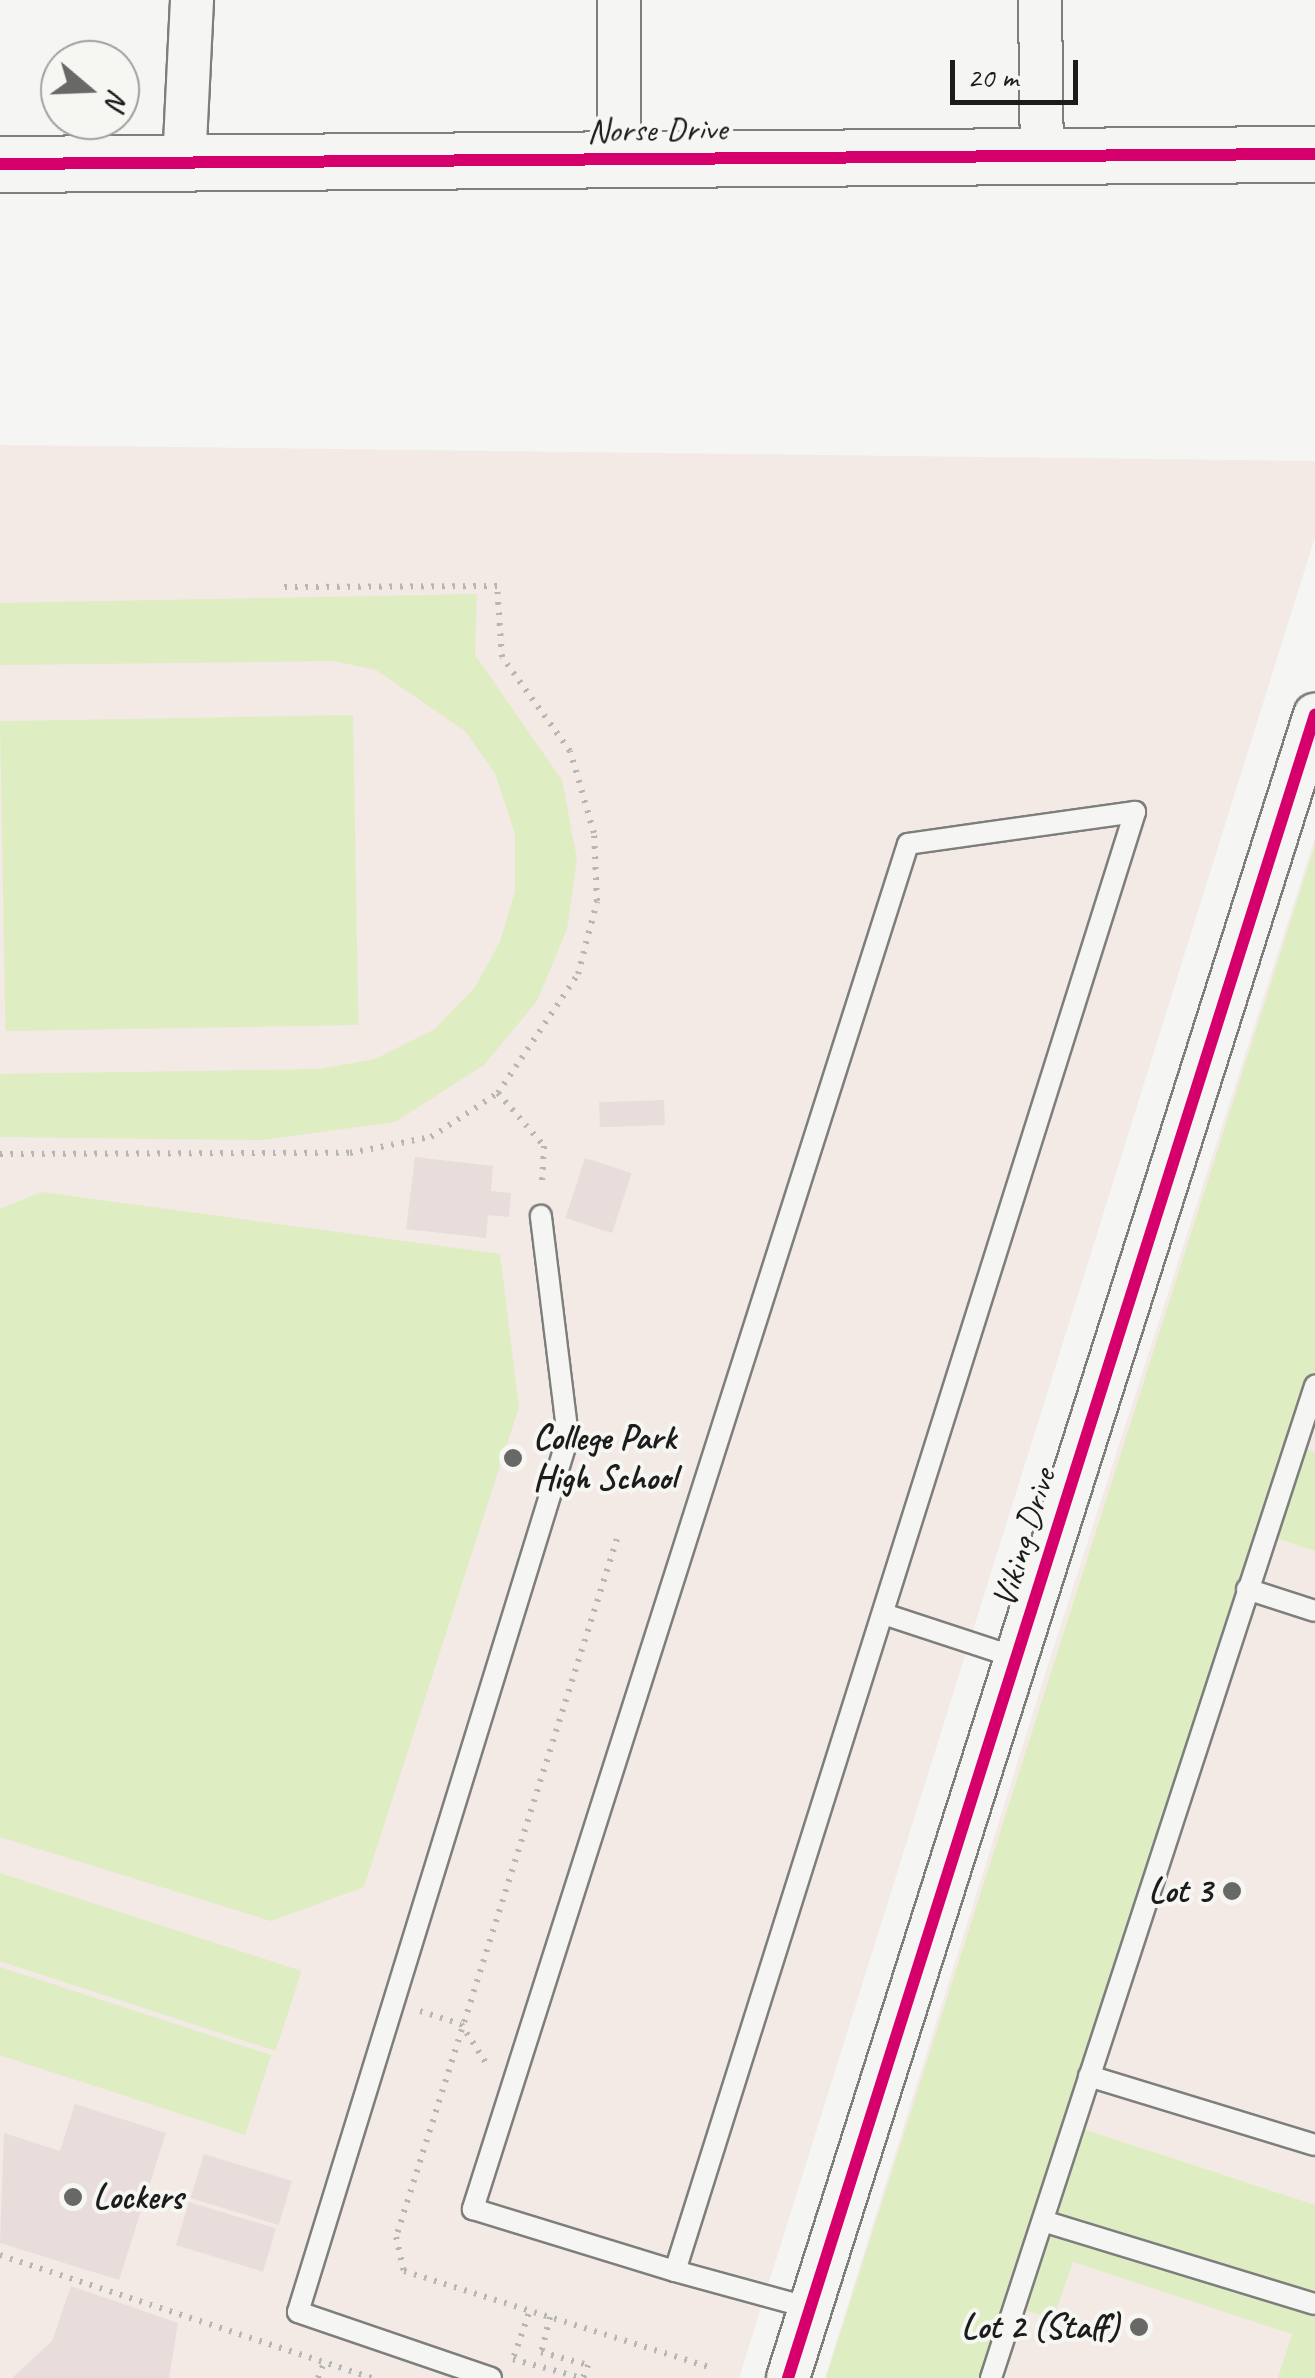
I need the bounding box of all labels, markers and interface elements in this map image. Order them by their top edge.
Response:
north arrow [40,40,140,140]
scale bar [955,40,1082,102]
text: 20 m [967,58,1018,96]
text: N [98,85,136,113]
street label: Norse Drive [586,108,728,152]
place label: College Park High School [533,1417,676,1499]
marker: College Park High School [502,1447,524,1469]
street label: Viking Drive [983,1464,1065,1612]
place label: Lot 3 [1149,1870,1212,1912]
marker: Lot 3 [1221,1880,1243,1902]
place label: Lockers [93,2176,183,2218]
marker: Lockers [62,2186,84,2208]
place label: Lot 2 (Staff) [961,2306,1119,2348]
marker: Lot 2 (Staff) [1128,2316,1150,2338]

